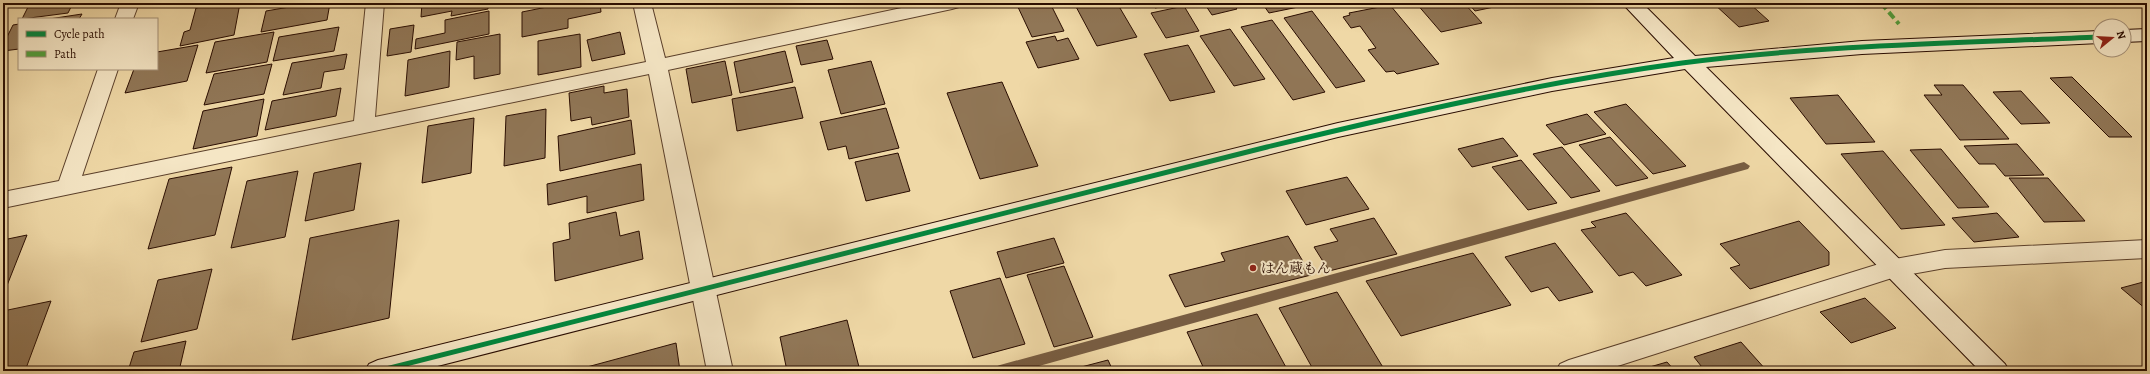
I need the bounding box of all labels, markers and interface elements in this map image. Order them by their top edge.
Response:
legend [18,18,158,70]
north arrow [2092,18,2132,58]
text: Cycle path [54,26,105,42]
text: N [2113,29,2129,41]
text: Path [54,46,77,62]
place label: はん蔵もん [1261,259,1331,278]
marker: はん蔵もん [1248,263,1258,273]

